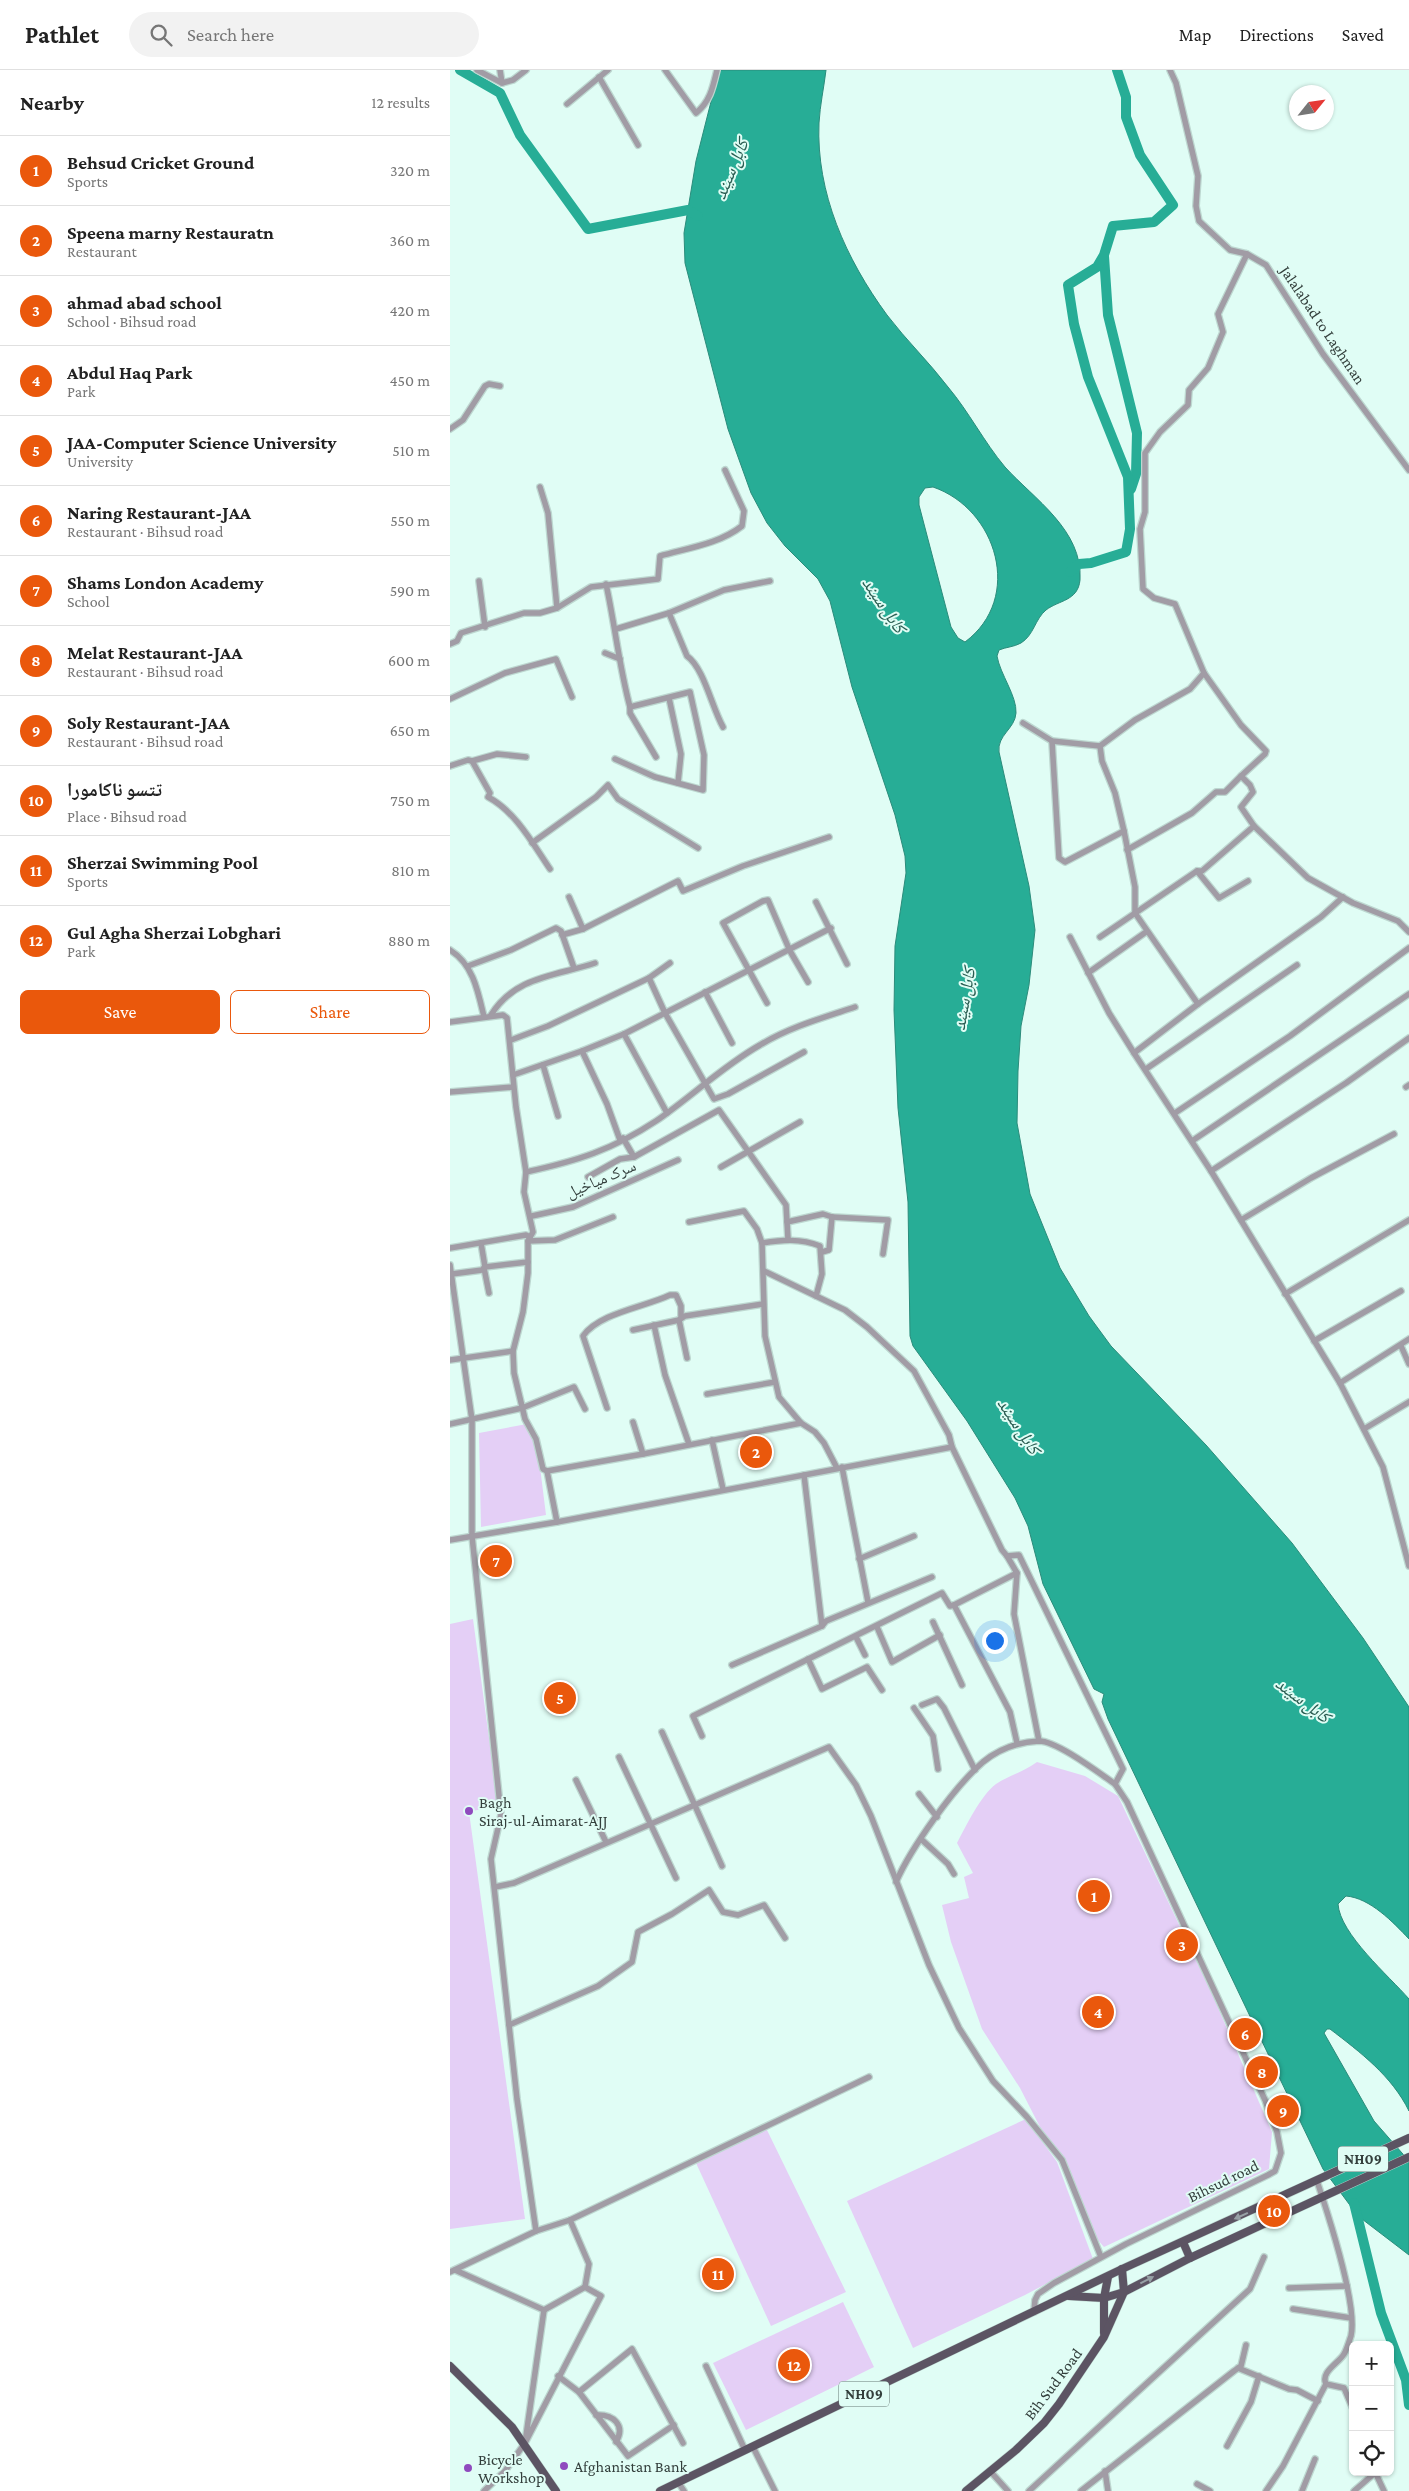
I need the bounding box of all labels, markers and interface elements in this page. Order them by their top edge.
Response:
search box [129,12,479,57]
text: Pathlet [25,21,99,48]
icon: search [147,21,175,49]
text: Search here [187,24,274,45]
text: Map [1179,25,1211,45]
text: Directions [1239,25,1314,45]
text: Saved [1342,25,1384,45]
north arrow [1289,85,1334,130]
text: Nearby [20,91,84,115]
text: 12 results [371,94,430,111]
water label: کابل سيند [709,133,755,202]
text: Behsud Cricket Ground [67,152,254,173]
text: 1 [33,162,39,179]
text: 320 m [390,162,430,179]
text: Sports [67,173,108,190]
text: Speena marny Restauratn [67,222,274,243]
text: 2 [32,232,40,249]
text: 360 m [389,232,430,249]
text: Restaurant [67,243,137,260]
street label: Jalalabad to Laghman [1275,261,1369,388]
text: ahmad abad school [67,292,222,313]
text: 3 [32,302,40,319]
text: 420 m [389,302,430,319]
text: School · Bihsud road [67,313,196,330]
text: Abdul Haq Park [67,362,192,383]
text: 4 [32,372,40,389]
text: 450 m [389,372,430,389]
text: Park [67,383,95,400]
text: JAA-Computer Science University [67,432,336,453]
text: 5 [32,442,40,459]
text: 510 m [392,442,430,459]
text: University [67,453,133,470]
text: Naring Restaurant-JAA [67,502,251,523]
text: 6 [32,512,40,529]
text: 550 m [390,512,430,529]
text: Restaurant · Bihsud road [67,523,223,540]
text: Shams London Academy [67,572,264,593]
water label: کابل سيند [857,573,912,640]
text: 7 [32,582,40,599]
text: 590 m [390,582,430,599]
text: School [67,593,110,610]
text: Melat Restaurant-JAA [67,642,243,663]
text: 8 [31,652,41,669]
text: 600 m [388,652,430,669]
text: Restaurant · Bihsud road [67,663,223,680]
text: Soly Restaurant-JAA [67,712,230,733]
text: 9 [32,722,40,739]
text: 650 m [390,722,430,739]
text: Restaurant · Bihsud road [67,733,223,750]
text: تتسو ناکامورا [67,779,162,800]
text: 10 [28,792,44,809]
text: 750 m [390,792,430,809]
text: Place · Bihsud road [67,808,187,825]
text: Sherzai Swimming Pool [67,852,258,873]
text: 11 [30,862,42,879]
text: 810 m [391,862,430,879]
text: Sports [67,873,108,890]
text: Gul Agha Sherzai Lobghari [67,922,281,943]
text: 12 [29,932,43,949]
text: 880 m [388,932,430,949]
text: Park [67,943,95,960]
water label: کابل سيند [949,963,981,1032]
button: Save [20,990,220,1034]
button: Share [230,990,430,1034]
street label: سرک میاخیل [564,1157,639,1203]
water label: کابل سيند [993,1394,1046,1461]
pin: 2 [740,1433,772,1471]
pin: 7 [480,1542,512,1580]
your location [982,1628,1008,1654]
water label: کابل سيند [1271,1673,1337,1730]
pin: 5 [544,1679,576,1717]
place label: Bagh Siraj-ul-Aimarat-AJJ [479,1794,608,1830]
marker: Bagh Siraj-ul-Aimarat-AJJ [463,1805,475,1817]
pin: 1 [1078,1877,1110,1915]
pin: 3 [1166,1926,1198,1964]
pin: 4 [1082,1993,1114,2031]
pin: 6 [1229,2015,1261,2053]
pin: 8 [1246,2053,1278,2091]
pin: 9 [1267,2092,1299,2130]
road number: NH09 [1338,2146,1388,2172]
street label: Bihsud road [1185,2156,1262,2205]
pin: 10 [1258,2192,1290,2230]
one-way arrow [1234,2212,1248,2220]
pin: 11 [702,2255,734,2293]
one-way arrow [1140,2276,1154,2284]
map controls [1349,2341,1394,2476]
button: + [1349,2341,1394,2386]
street label: Bih Sud Road [1021,2345,1086,2423]
pin: 12 [778,2346,810,2384]
road number: NH09 [839,2382,889,2406]
button: − [1349,2386,1394,2431]
button: locate [1349,2431,1394,2476]
place label: Bicycle Workshop [478,2451,544,2487]
place label: Afghanistan Bank [574,2458,687,2476]
marker: Afghanistan Bank [558,2460,570,2472]
marker: Bicycle Workshop [462,2462,474,2474]

